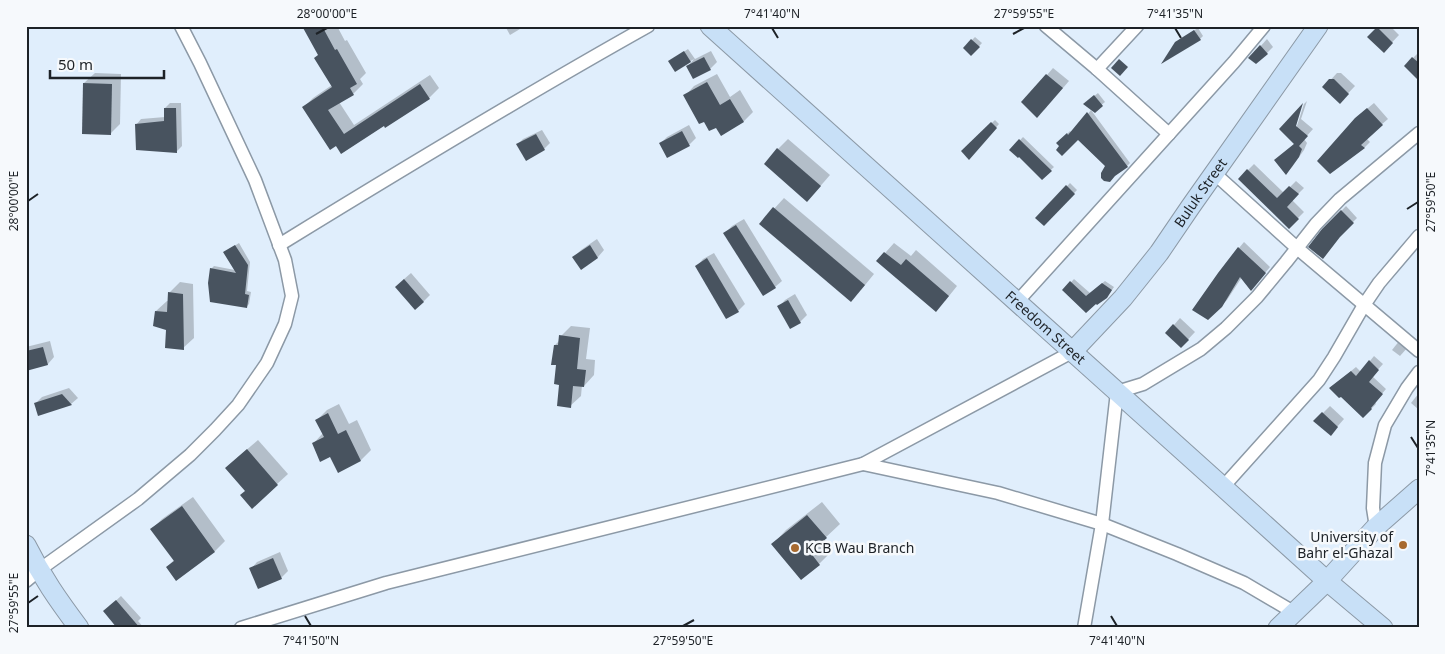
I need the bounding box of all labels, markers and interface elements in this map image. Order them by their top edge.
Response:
text: 28°00'00"E [297,5,357,22]
text: 7°41'40"N [744,5,800,22]
text: 27°59'55"E [994,5,1054,22]
text: 7°41'35"N [1147,5,1203,22]
scale bar [50,48,164,80]
text: 50 m [58,54,93,74]
street label: Buluk Street [1169,154,1231,231]
text: 28°00'00"E [5,171,22,231]
text: 27°59'50"E [1422,172,1439,232]
street label: Freedom Street [1002,286,1090,368]
text: 7°41'35"N [1422,420,1439,476]
place label: University of Bahr el-Ghazal [1297,527,1394,562]
place label: KCB Wau Branch [805,538,914,557]
marker: University of Bahr el-Ghazal [1397,539,1409,551]
marker: KCB Wau Branch [789,542,801,554]
text: 27°59'55"E [5,573,22,633]
text: 7°41'50"N [283,632,339,649]
text: 27°59'50"E [653,632,713,649]
text: 7°41'40"N [1089,632,1145,649]

